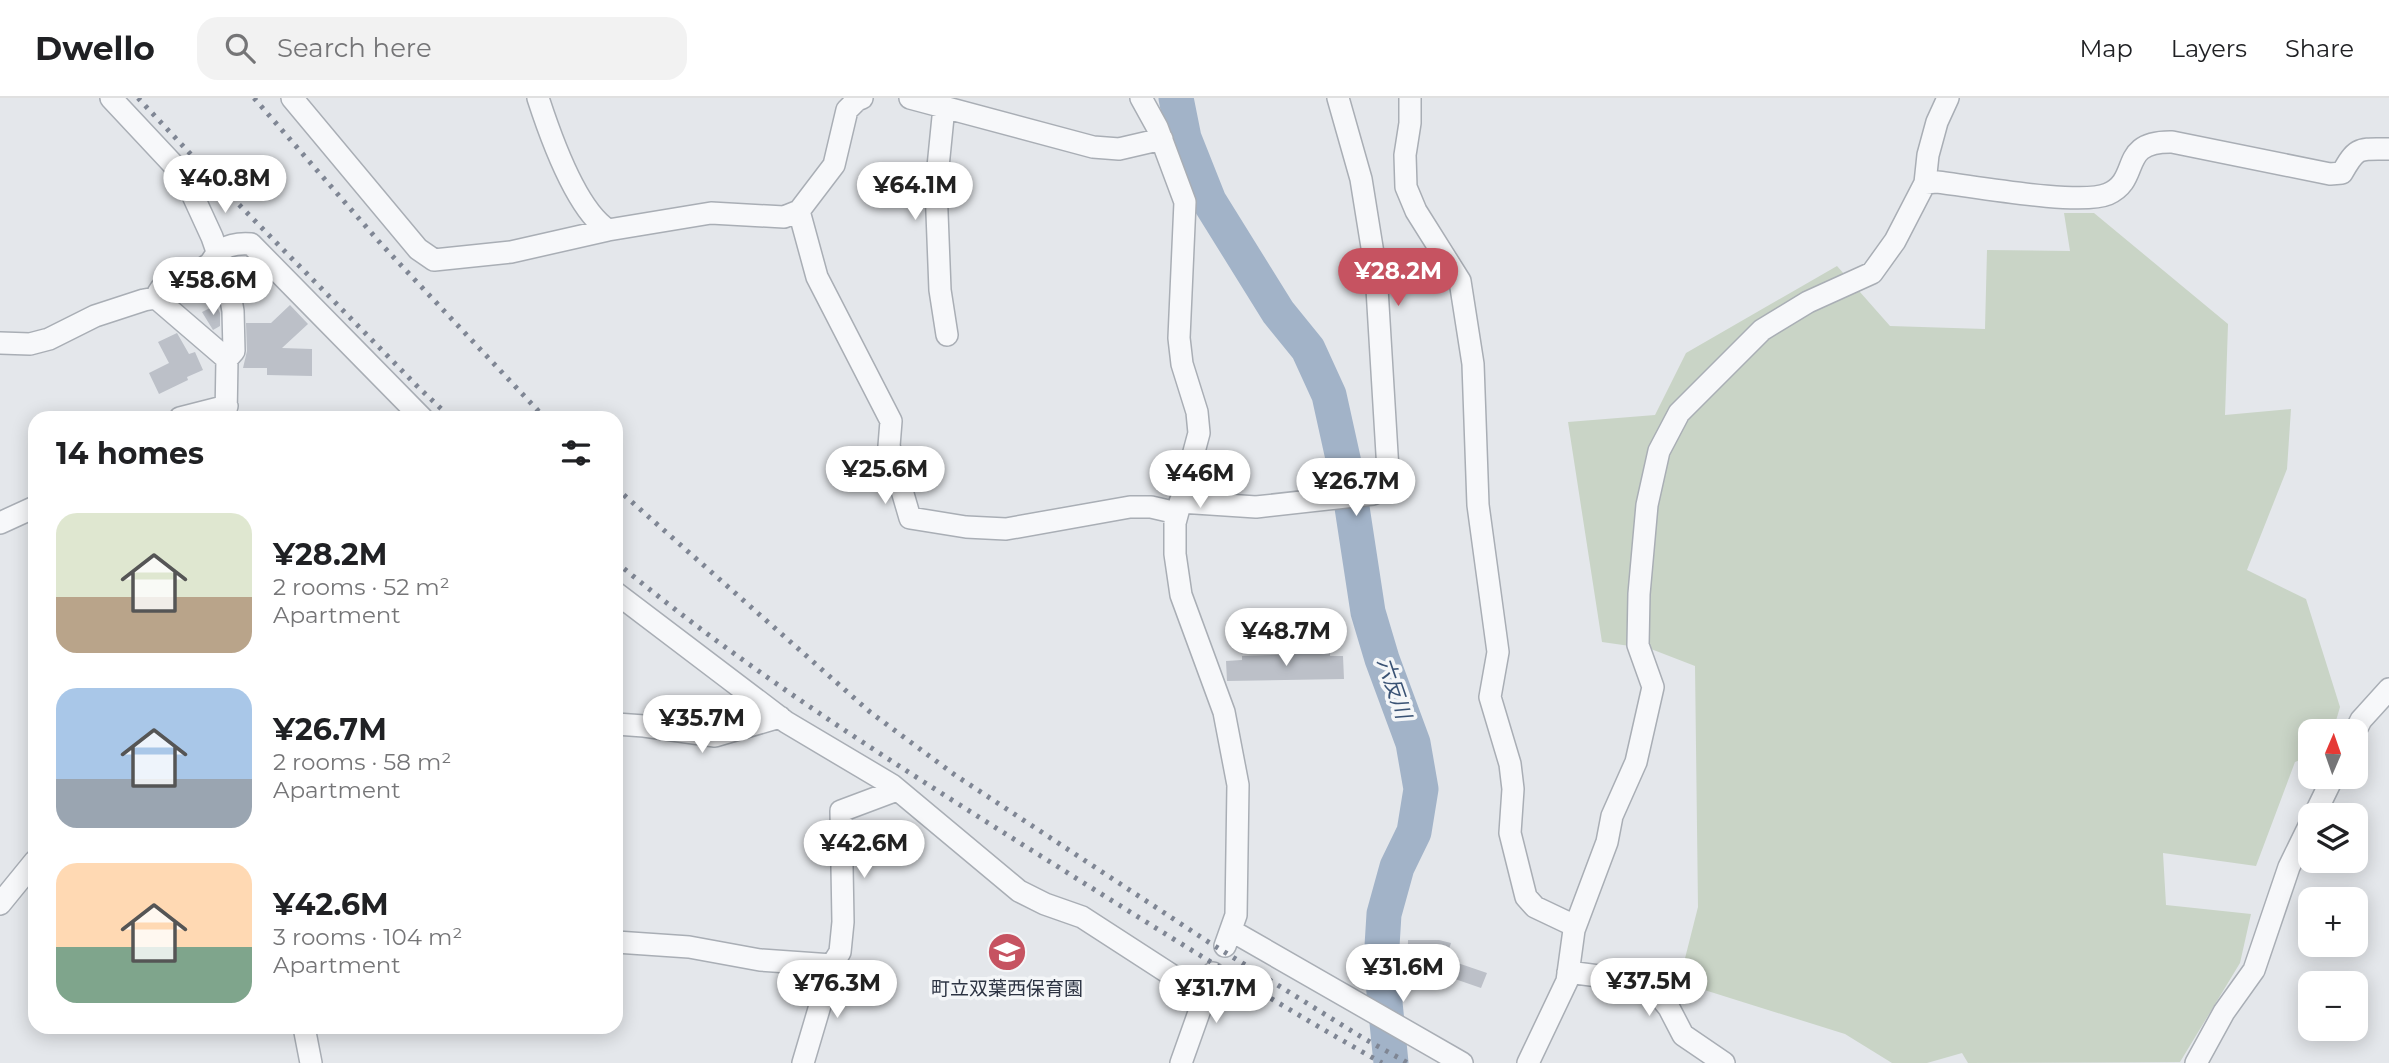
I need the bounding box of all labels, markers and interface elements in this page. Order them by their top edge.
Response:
search box [197,17,687,80]
text: Dwello [35,28,155,68]
icon: search [221,29,259,67]
text: Search here [277,32,432,64]
text: Map [2079,34,2133,63]
text: Layers [2171,34,2247,63]
text: Share [2285,34,2354,63]
pin: ¥40.8M [168,156,282,215]
pin: ¥64.1M [858,162,972,222]
text: ¥40.8M [179,164,271,192]
text: ¥64.1M [873,171,957,199]
pin: ¥28.2M [1341,248,1455,308]
text: ¥28.2M [1354,257,1442,285]
pin: ¥58.6M [156,258,270,317]
text: ¥58.6M [169,266,257,294]
icon: filters [557,434,595,472]
text: 14 homes [56,435,204,472]
pin: ¥25.6M [828,446,942,506]
pin: ¥46M [1159,450,1241,510]
text: ¥25.6M [842,455,928,483]
pin: ¥26.7M [1299,458,1413,518]
text: ¥46M [1165,459,1235,487]
text: ¥26.7M [1312,467,1400,495]
text: ¥28.2M [273,536,387,573]
icon: home [112,541,196,625]
text: 2 rooms · 52 m² [273,573,450,601]
text: Apartment [273,601,401,629]
pin: ¥48.7M [1229,608,1343,668]
text: ¥48.7M [1241,617,1331,645]
water label: 六反川 [1372,654,1417,724]
pin: ¥35.7M [645,696,759,755]
text: ¥35.7M [659,704,745,732]
text: ¥26.7M [273,711,387,748]
icon: home [112,716,196,800]
north arrow [2298,719,2368,789]
map controls [2298,719,2368,1041]
text: 2 rooms · 58 m² [273,748,451,776]
text: Apartment [273,776,401,804]
button: layers [2298,803,2368,873]
pin: ¥42.6M [807,820,921,880]
text: ¥42.6M [820,829,908,857]
text: ¥42.6M [273,886,389,923]
button: + [2298,887,2368,957]
icon: home [112,891,196,975]
text: 3 rooms · 104 m² [273,923,462,951]
school or university icon: 町立双葉西保育園 [986,931,1028,973]
pin: ¥31.6M [1346,944,1460,1004]
text: Apartment [273,951,401,979]
text: ¥31.6M [1362,953,1444,981]
pin: ¥37.5M [1592,958,1706,1018]
pin: ¥76.3M [780,960,894,1020]
pin: ¥31.7M [1159,965,1273,1025]
text: ¥37.5M [1606,967,1692,995]
text: ¥76.3M [793,969,881,997]
button: − [2298,971,2368,1041]
text: ¥31.7M [1175,974,1257,1002]
place label: 町立双葉西保育園 [931,977,1083,1000]

